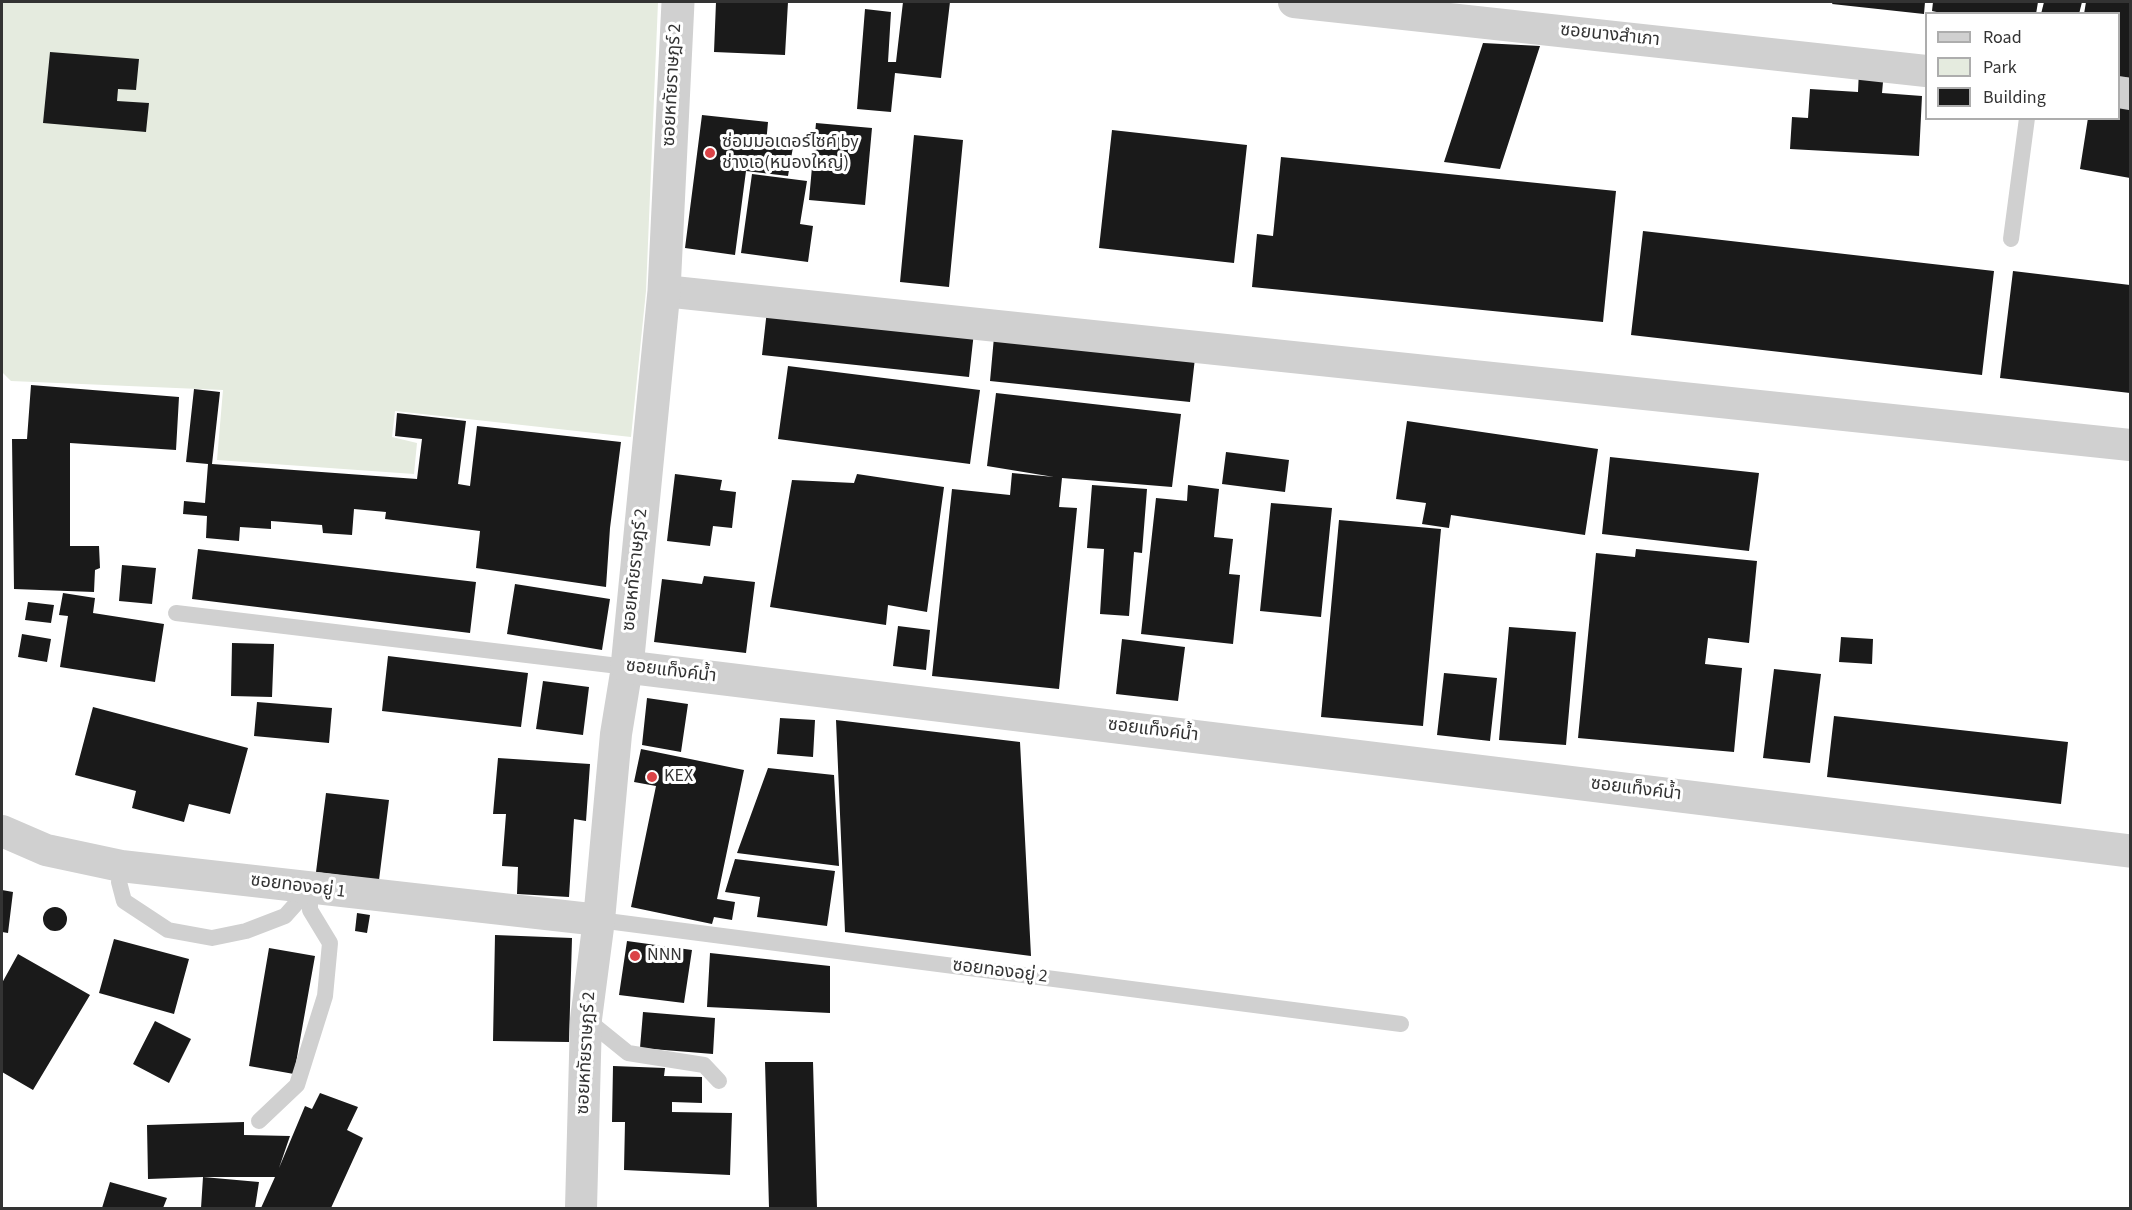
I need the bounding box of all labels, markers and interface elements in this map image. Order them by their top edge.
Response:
legend [1925,12,2120,120]
street label: ซอยนางสำเภา [1559,20,1661,52]
street label: ซอยหทัยราษฎร์ 2 [659,23,687,147]
text: Road [1983,25,2022,50]
text: Park [1983,55,2017,80]
text: Building [1983,85,2046,110]
place label: ซ่อมมอเตอร์ไซค์ by ช่างเอ(หนองใหญ่) [722,132,859,174]
marker: ซ่อมมอเตอร์ไซค์ by ช่างเอ(หนองใหญ่) [703,146,717,160]
street label: ซอยหทัยราษฎร์ 2 [619,508,653,632]
street label: ซอยแท็งค์น้ำ [624,656,718,688]
street label: ซอยแท็งค์น้ำ [1106,715,1200,747]
place label: KEX [664,766,693,788]
marker: KEX [645,770,659,784]
street label: ซอยแท็งค์น้ำ [1589,774,1683,806]
street label: ซอยทองอยู่ 1 [249,870,347,904]
place label: NNN [647,945,682,967]
marker: NNN [628,949,642,963]
street label: ซอยทองอยู่ 2 [951,955,1049,989]
street label: ซอยหทัยราษฎร์ 2 [573,991,601,1115]

